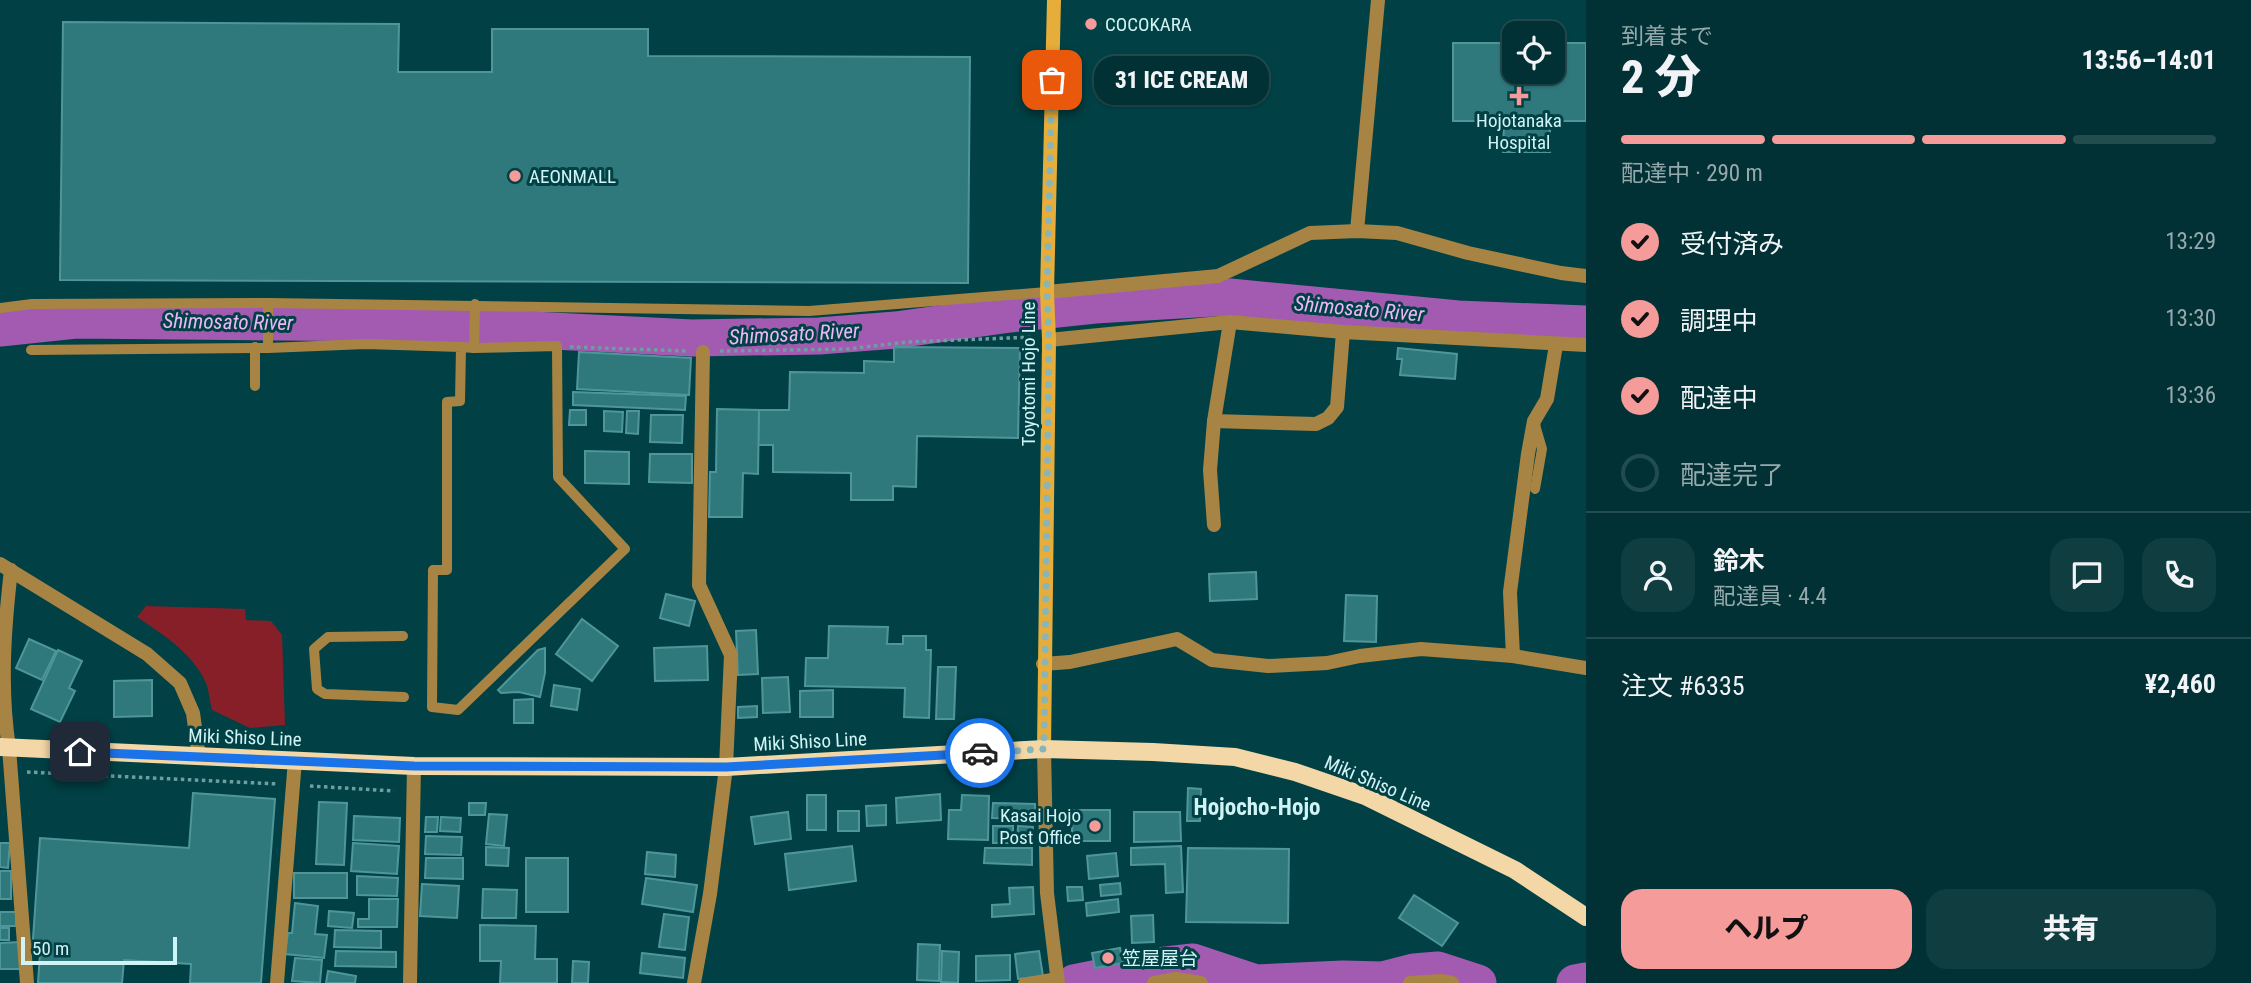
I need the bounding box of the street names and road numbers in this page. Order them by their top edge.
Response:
street label: Toyotomi Hojo Line [1017,302,1040,446]
street label: Miki Shiso Line [188,724,302,751]
street label: Miki Shiso Line [753,727,867,756]
street label: Miki Shiso Line [1321,751,1435,816]

